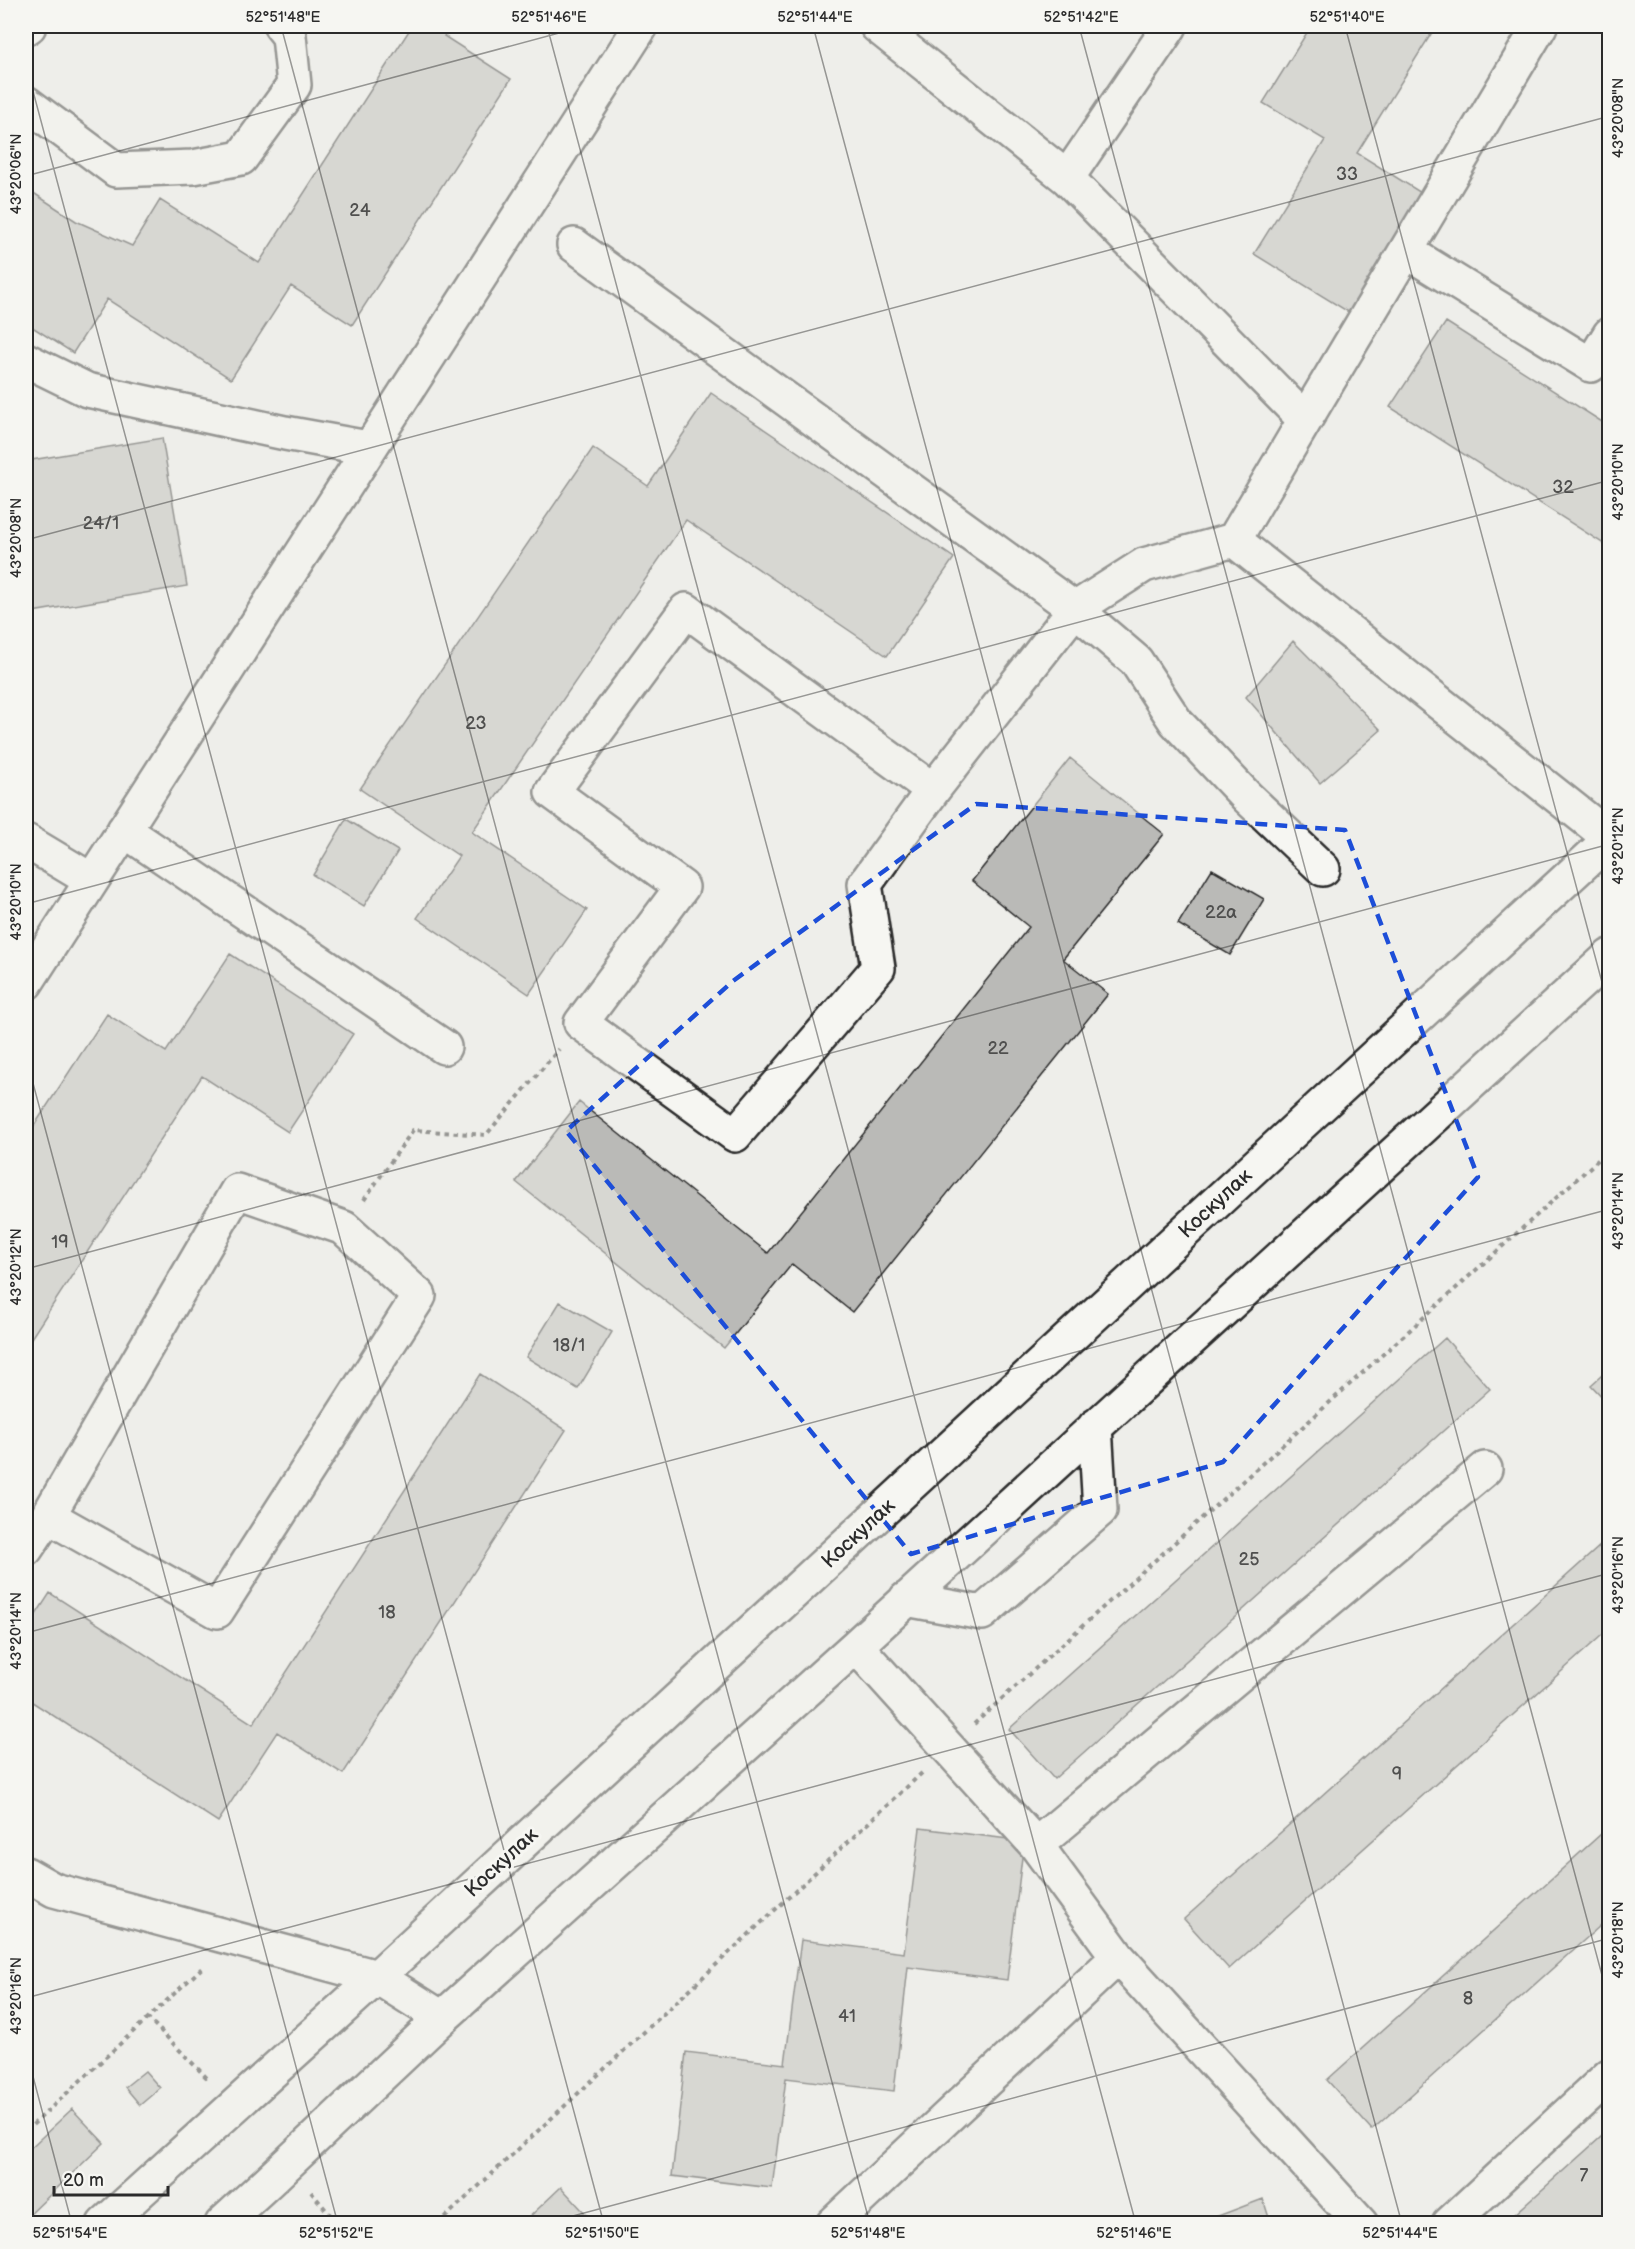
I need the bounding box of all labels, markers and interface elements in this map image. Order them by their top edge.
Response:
text: 52°51'48"E [245,8,321,27]
text: 52°51'46"E [511,8,587,27]
text: 52°51'44"E [777,8,853,27]
text: 52°51'42"E [1043,8,1119,27]
text: 52°51'40"E [1309,8,1385,27]
text: 43°20'08"N [1609,78,1628,158]
text: 43°20'06"N [7,134,26,214]
house number: 33 [1336,164,1358,185]
house number: 24 [349,200,371,221]
text: 43°20'10"N [1609,443,1628,521]
house number: 32 [1552,477,1574,498]
text: 43°20'08"N [7,498,26,578]
house number: 24/1 [83,513,119,534]
house number: 23 [465,713,487,734]
text: 43°20'12"N [1609,807,1628,885]
text: 43°20'10"N [7,863,26,941]
house number: 22а [1205,902,1237,923]
house number: 22 [987,1038,1009,1059]
street label: Коскулак [1173,1163,1257,1244]
text: 43°20'14"N [1609,1172,1628,1250]
text: 43°20'12"N [7,1228,26,1306]
house number: 19 [51,1232,69,1253]
house number: 18/1 [553,1335,585,1356]
street label: Коскулак [816,1493,900,1574]
text: 43°20'16"N [1609,1536,1628,1614]
house number: 25 [1239,1549,1259,1570]
text: 43°20'14"N [7,1592,26,1670]
house number: 18 [378,1602,396,1623]
house number: 9 [1392,1764,1402,1785]
street label: Коскулак [459,1822,543,1903]
text: 43°20'18"N [1609,1901,1628,1979]
text: 43°20'16"N [7,1957,26,2035]
house number: 8 [1463,1988,1473,2009]
house number: 41 [838,2006,856,2027]
scale bar [54,2159,168,2197]
house number: 7 [1580,2165,1589,2186]
text: 20 m [63,2170,104,2191]
text: 52°51'54"E [33,2224,108,2243]
text: 52°51'52"E [299,2224,373,2243]
text: 52°51'50"E [565,2224,639,2243]
text: 52°51'48"E [830,2224,906,2243]
text: 52°51'46"E [1096,2224,1172,2243]
text: 52°51'44"E [1362,2224,1438,2243]

